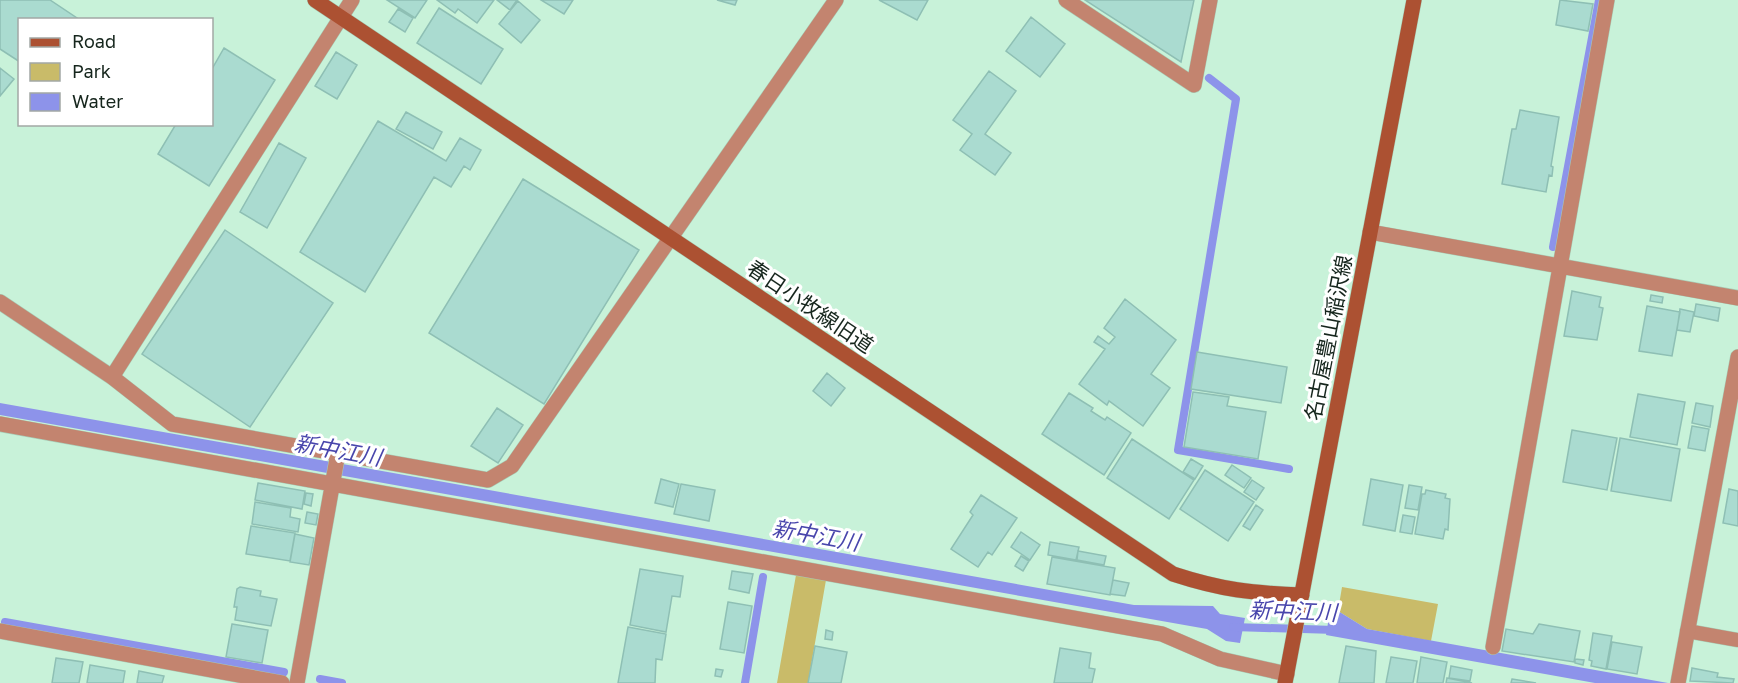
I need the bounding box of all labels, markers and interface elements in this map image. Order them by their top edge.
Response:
legend [18,18,213,126]
text: Road [72,30,116,52]
text: Park [72,60,111,82]
text: Water [72,90,123,112]
street label: 名古屋豊山稲沢線 [1299,253,1357,423]
street label: 春日小牧線旧道 [742,254,879,358]
water label: 新中江川 [292,429,386,471]
water label: 新中江川 [770,514,864,556]
water label: 新中江川 [1249,595,1339,626]

